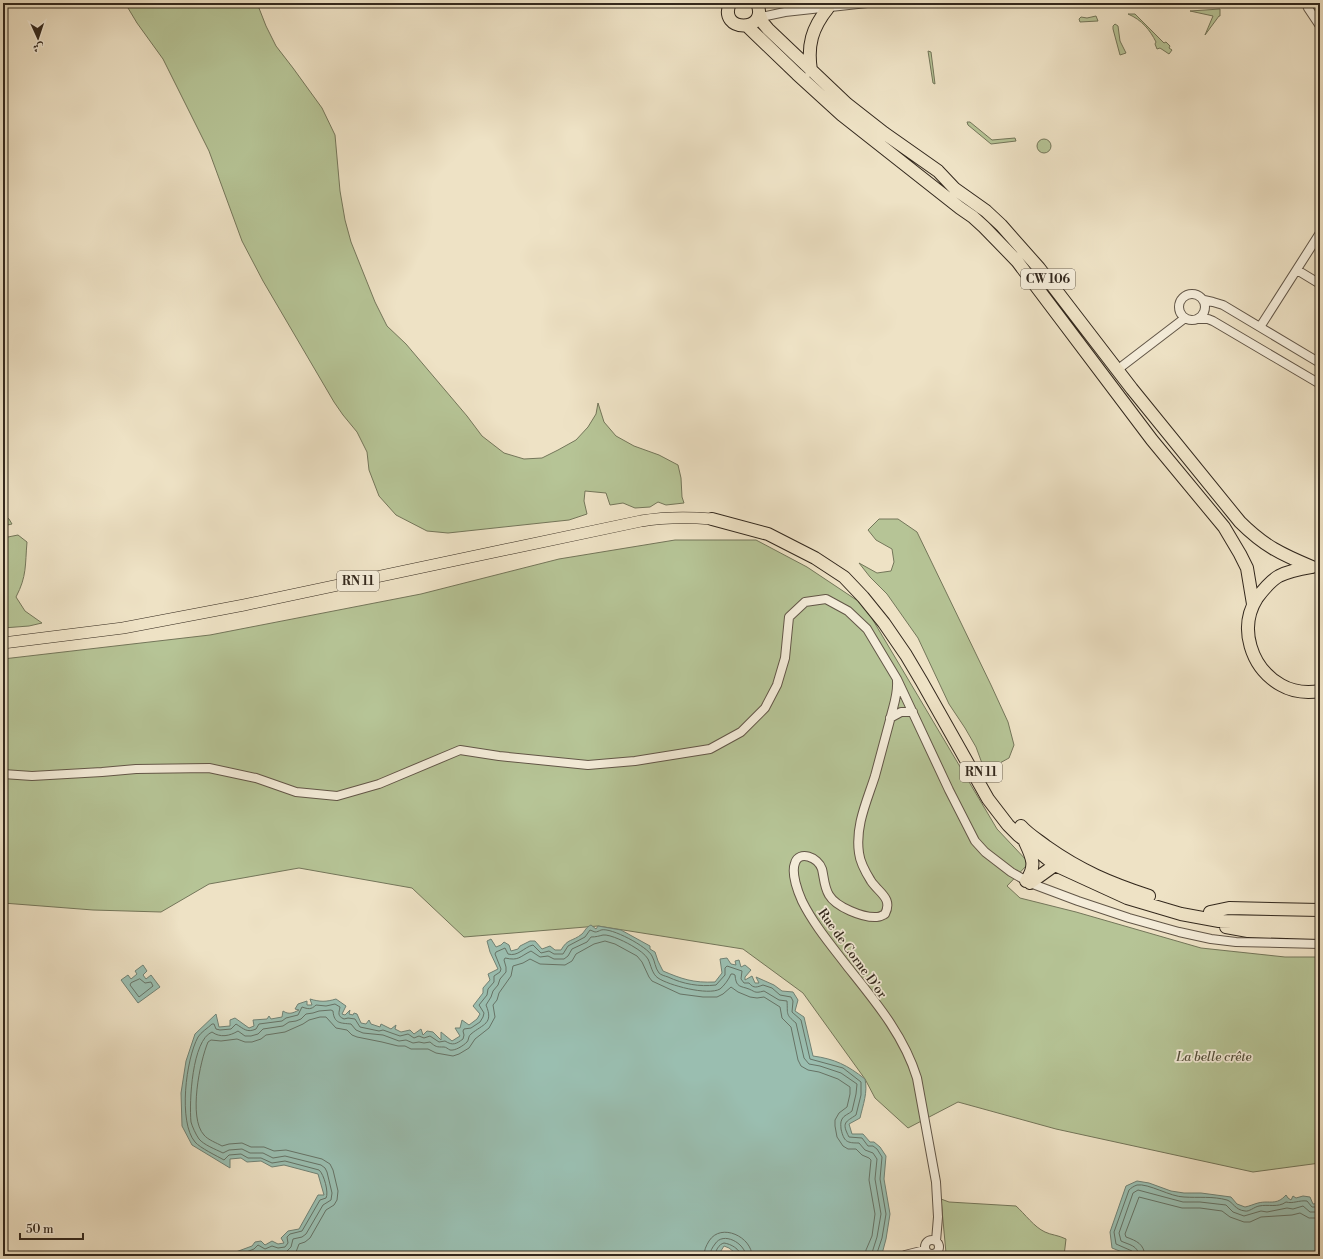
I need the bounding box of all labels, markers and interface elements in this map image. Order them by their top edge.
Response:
north arrow [18,18,58,58]
text: ش [33,40,44,54]
road number: CW 106 [1021,269,1075,289]
road number: RN 11 [337,571,379,591]
road number: RN 11 [960,762,1002,782]
street label: Rue de Corne D'or [814,905,890,1002]
park label: La belle crête [1175,1049,1252,1065]
scale bar [20,1215,83,1241]
text: 50 m [26,1222,54,1237]

